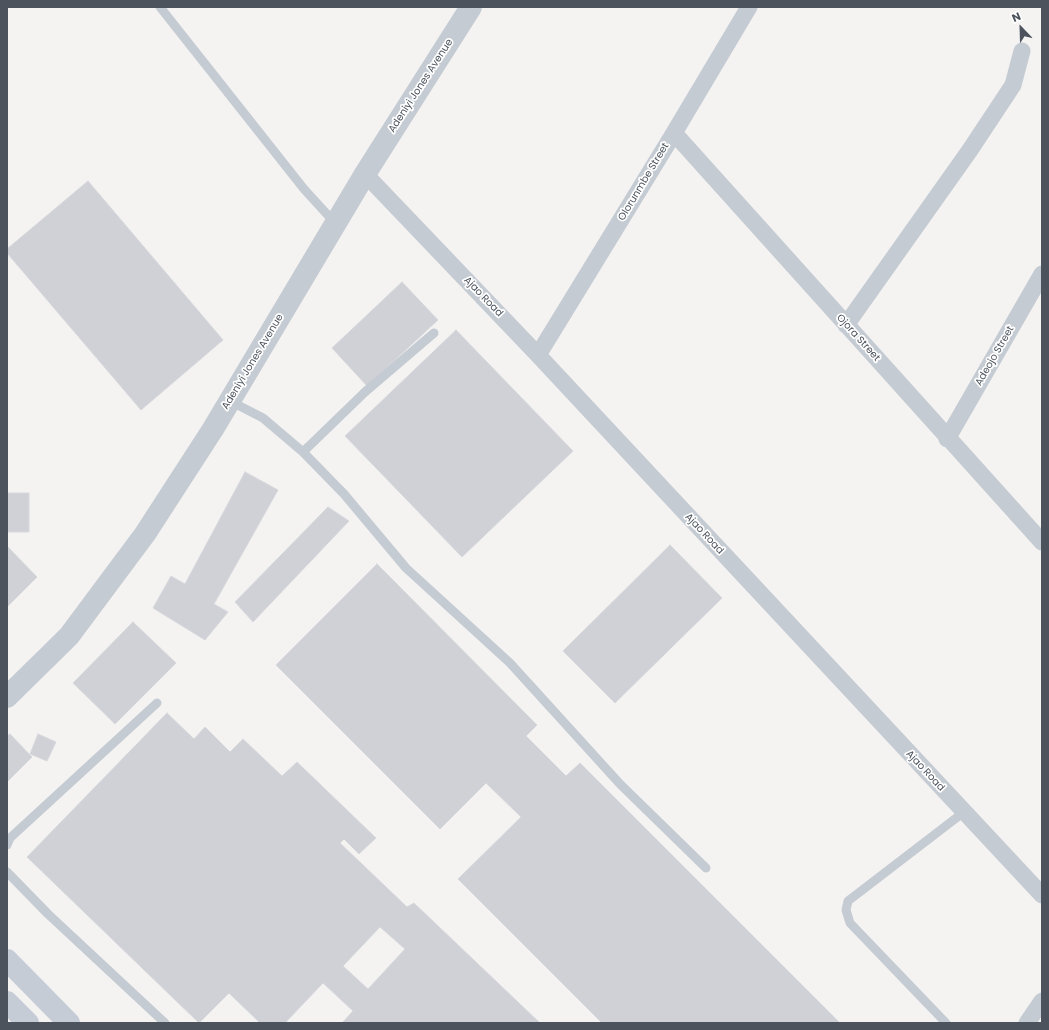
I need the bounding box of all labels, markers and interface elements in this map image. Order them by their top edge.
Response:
north arrow [1001,8,1041,48]
text: N [1009,8,1023,26]
street label: Adeniyi Jones Avenue [386,37,456,135]
street label: Olorunmbe Street [616,141,672,223]
street label: Ajao Road [461,274,505,320]
street label: Adeniyi Jones Avenue [220,312,286,412]
street label: Ojora Street [834,312,882,364]
street label: Adeojo Street [973,324,1017,388]
street label: Ajao Road [682,511,726,557]
street label: Ajao Road [903,748,947,794]

